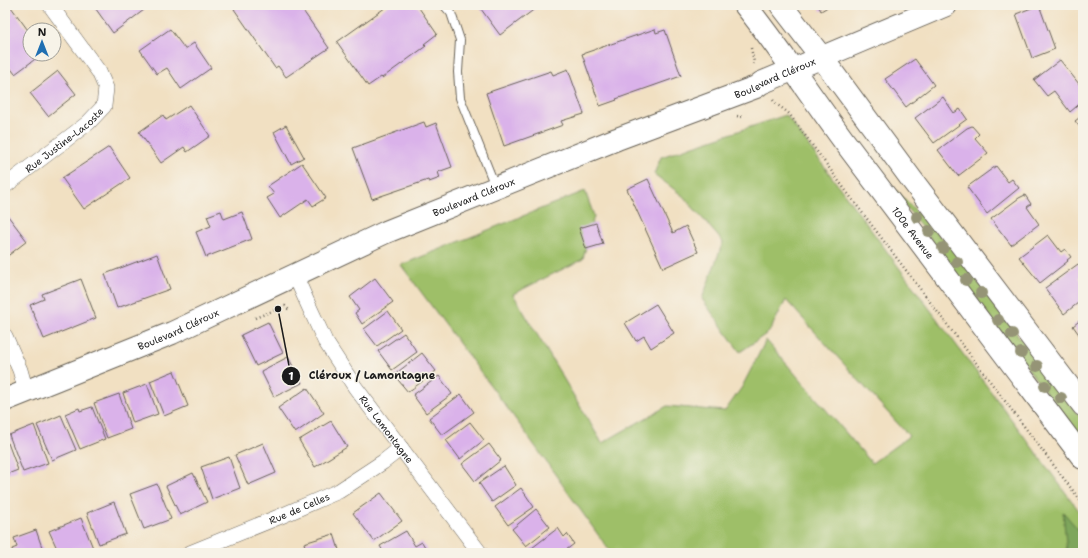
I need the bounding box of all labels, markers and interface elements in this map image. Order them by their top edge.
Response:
north arrow [22,22,62,62]
text: N [38,25,47,40]
street label: Boulevard Cléroux [733,55,817,102]
street label: Rue Justine-Lacoste [22,104,107,176]
street label: Boulevard Cléroux [431,175,517,220]
street label: 100e Avenue [889,204,937,262]
street label: Boulevard Cléroux [136,306,221,353]
callout: Cléroux / Lamontagne [281,364,443,387]
text: 1 [288,368,294,384]
text: Cléroux / Lamontagne [309,368,436,383]
street label: Rue Lamontagne [356,393,416,466]
street label: Rue de Celles [267,490,332,527]

